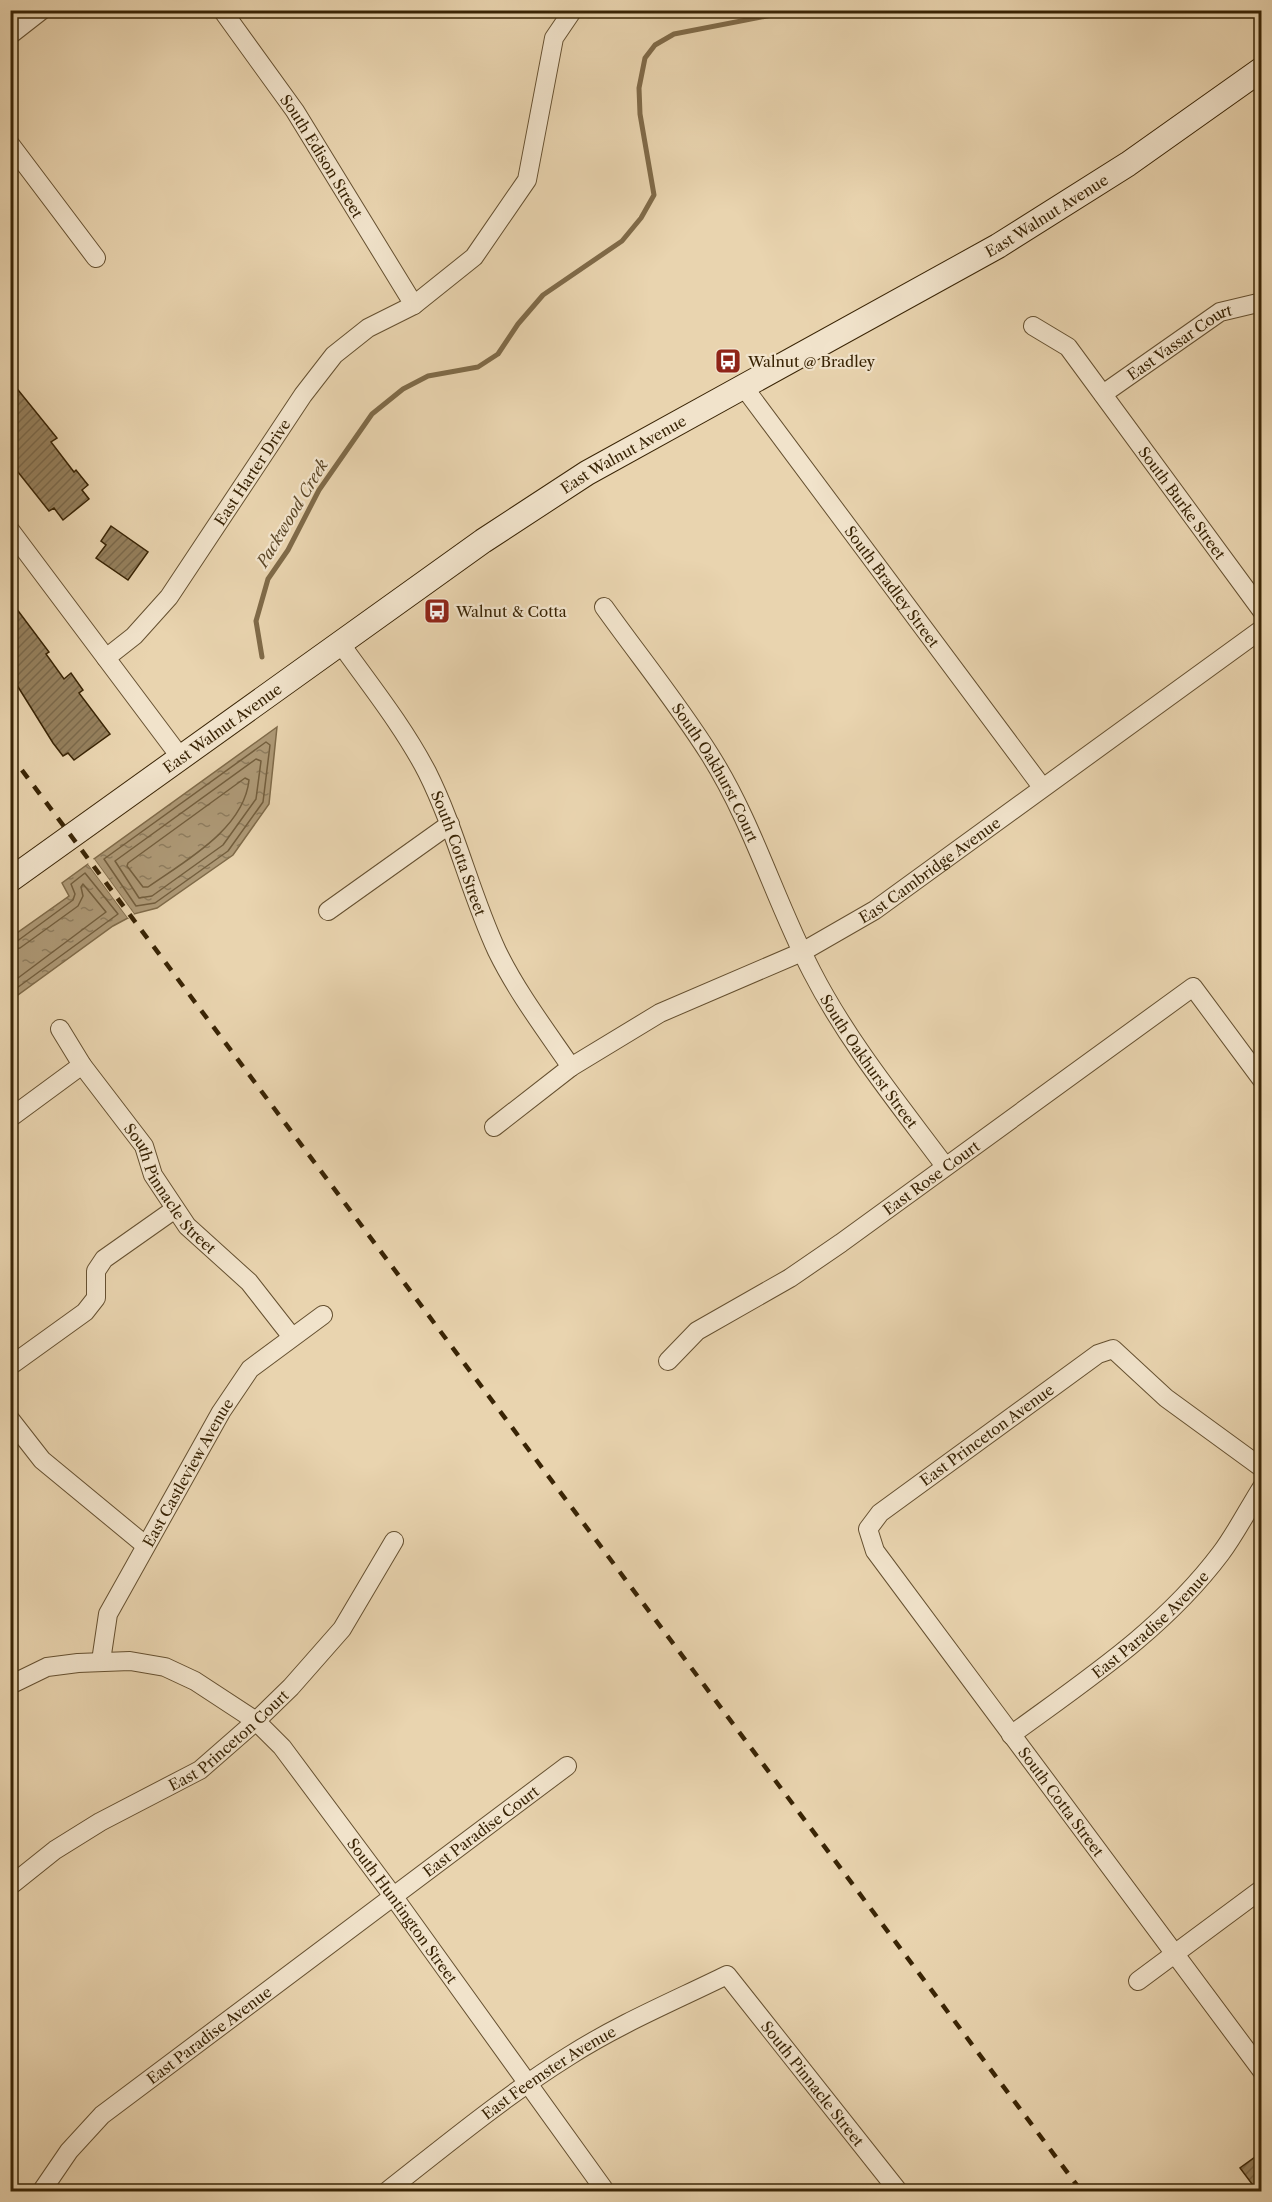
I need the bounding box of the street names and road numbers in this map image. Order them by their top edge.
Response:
street label: South Edison Street [276,90,368,222]
street label: East Walnut Avenue [982,170,1111,261]
street label: East Vassar Court [1123,300,1234,384]
street label: East Walnut Avenue [557,411,689,497]
street label: East Harter Drive [210,415,294,529]
street label: South Burke Street [1135,443,1231,563]
street label: South Bradley Street [841,522,944,652]
street label: East Walnut Avenue [159,679,285,777]
street label: South Oakhurst Court [668,699,763,845]
street label: South Cotta Street [427,788,491,919]
street label: East Cambridge Avenue [855,813,1004,927]
street label: South Oakhurst Street [817,991,923,1132]
street label: South Pinnacle Street [120,1119,221,1258]
street label: East Rose Court [879,1136,984,1219]
street label: East Princeton Avenue [916,1380,1058,1490]
street label: East Castleview Avenue [138,1394,237,1550]
street label: East Paradise Avenue [1088,1567,1212,1682]
street label: East Princeton Court [165,1685,293,1794]
street label: South Cotta Street [1014,1743,1109,1861]
street label: East Paradise Court [419,1781,543,1880]
street label: South Huntington Street [343,1834,462,1987]
street label: East Paradise Avenue [143,1982,275,2088]
street label: South Pinnacle Street [757,2017,869,2150]
street label: East Feemster Avenue [478,2021,619,2123]

